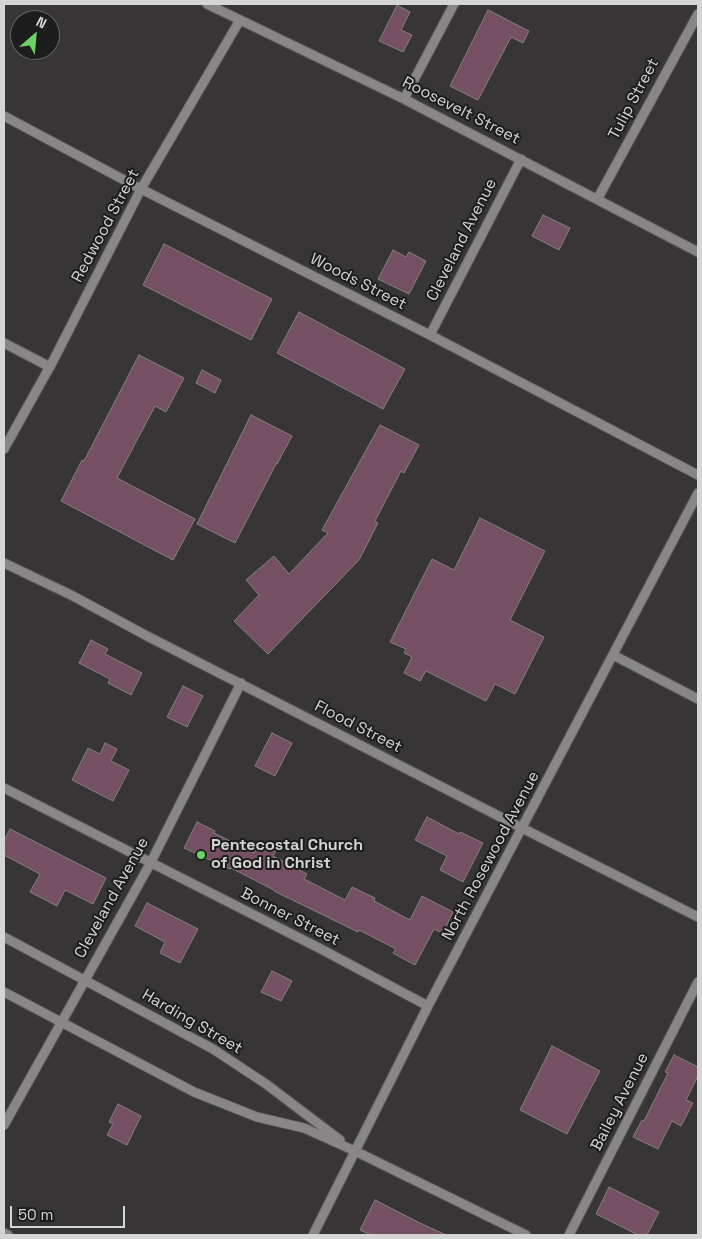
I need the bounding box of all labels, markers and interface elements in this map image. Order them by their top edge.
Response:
north arrow [10,10,60,60]
text: N [33,12,50,33]
street label: Tulip Street [605,55,663,143]
street label: Roosevelt Street [399,73,523,149]
street label: Redwood Street [68,166,144,286]
street label: Cleveland Avenue [423,176,501,304]
street label: Woods Street [307,250,409,314]
street label: Flood Street [311,697,405,757]
street label: North Rosewood Avenue [438,768,544,944]
street label: Cleveland Avenue [71,834,153,962]
place label: Pentecostal Church of God in Christ [211,836,363,874]
marker: Pentecostal Church of God in Christ [195,849,207,861]
street label: Bonner Street [237,884,343,950]
street label: Harding Street [138,985,246,1059]
street label: Bailey Avenue [587,1050,653,1154]
scale bar [12,1196,128,1228]
text: 50 m [18,1205,53,1224]

